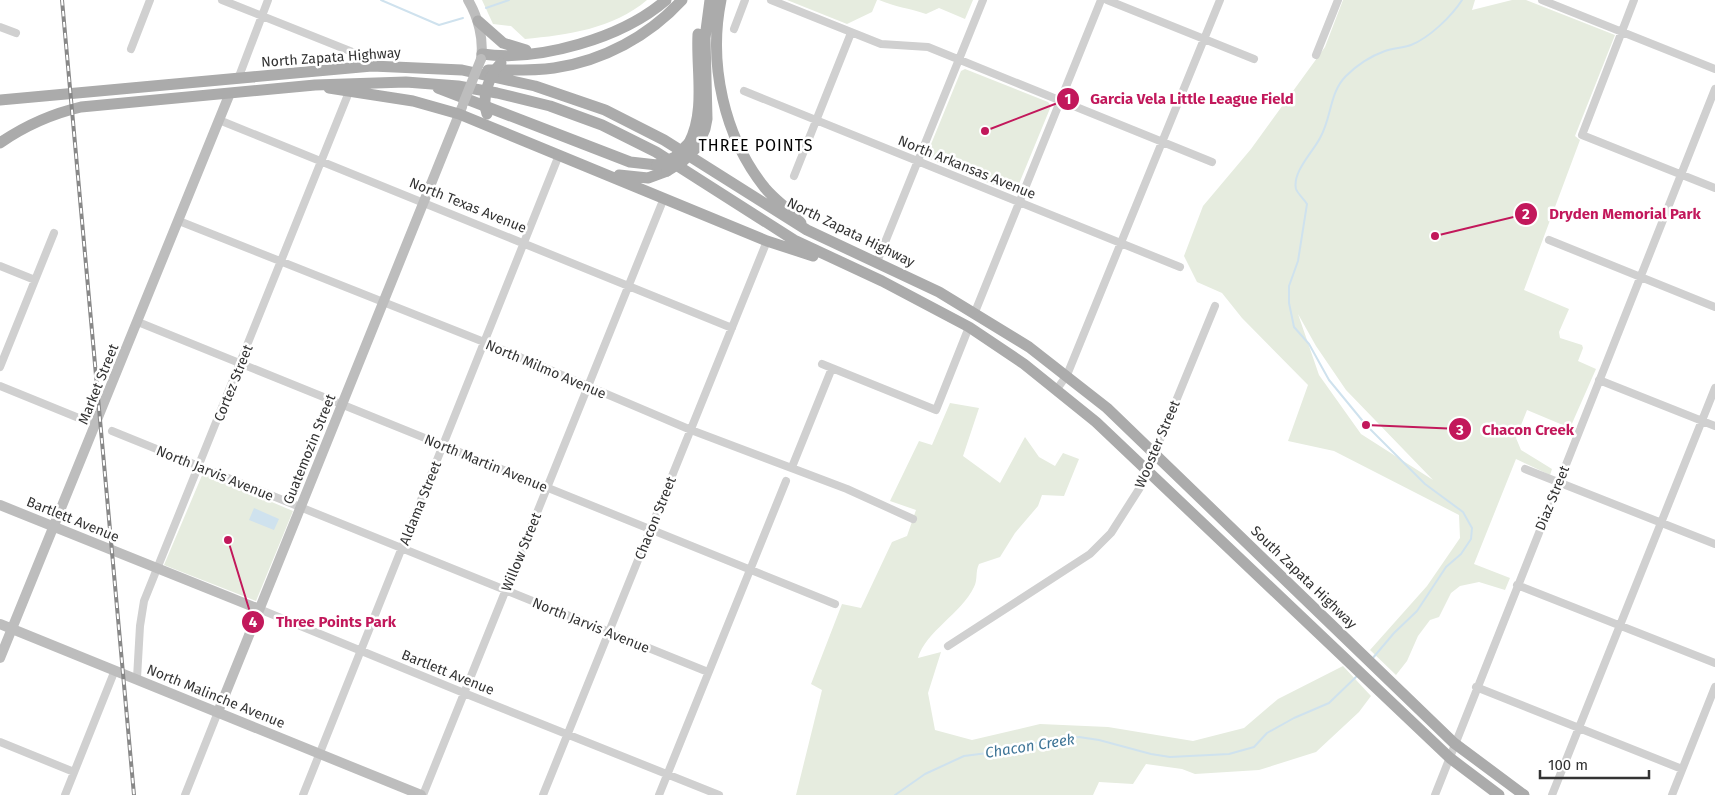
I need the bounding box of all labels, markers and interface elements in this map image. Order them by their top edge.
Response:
street label: North Zapata Highway [261,44,402,71]
callout: Garcia Vela Little League Field [1056,84,1304,114]
text: 1 [1065,90,1071,108]
text: Garcia Vela Little League Field [1090,90,1294,108]
street label: North Arkansas Avenue [896,132,1038,203]
district label: THREE POINTS [699,136,813,155]
street label: North Texas Avenue [407,174,529,237]
street label: North Zapata Highway [784,194,918,271]
callout: Dryden Memorial Park [1514,199,1710,229]
text: 2 [1522,205,1530,223]
text: Dryden Memorial Park [1549,205,1701,223]
street label: North Milmo Avenue [483,336,609,403]
street label: Market Street [75,341,123,427]
street label: Cortez Street [210,341,257,424]
street label: Guatemozin Street [280,391,340,507]
street label: Wooster Street [1131,397,1184,491]
callout: Chacon Creek [1447,414,1584,444]
text: 3 [1455,421,1464,439]
text: Chacon Creek [1482,421,1575,439]
street label: North Martin Avenue [422,431,550,496]
street label: North Jarvis Avenue [154,442,276,505]
street label: Aldama Street [396,458,445,548]
street label: Diaz Street [1532,462,1574,533]
street label: Chacon Street [631,473,680,562]
street label: Bartlett Avenue [24,493,122,546]
street label: Willow Street [498,509,545,594]
street label: South Zapata Highway [1247,522,1360,632]
street label: North Jarvis Avenue [530,594,652,657]
callout: Three Points Park [241,607,405,637]
text: 4 [249,613,258,631]
text: Three Points Park [276,613,397,631]
street label: Bartlett Avenue [399,646,497,699]
street label: North Malinche Avenue [144,661,287,732]
water label: Chacon Creek [984,730,1076,762]
scale bar [1540,748,1649,780]
text: 100 m [1548,756,1588,774]

